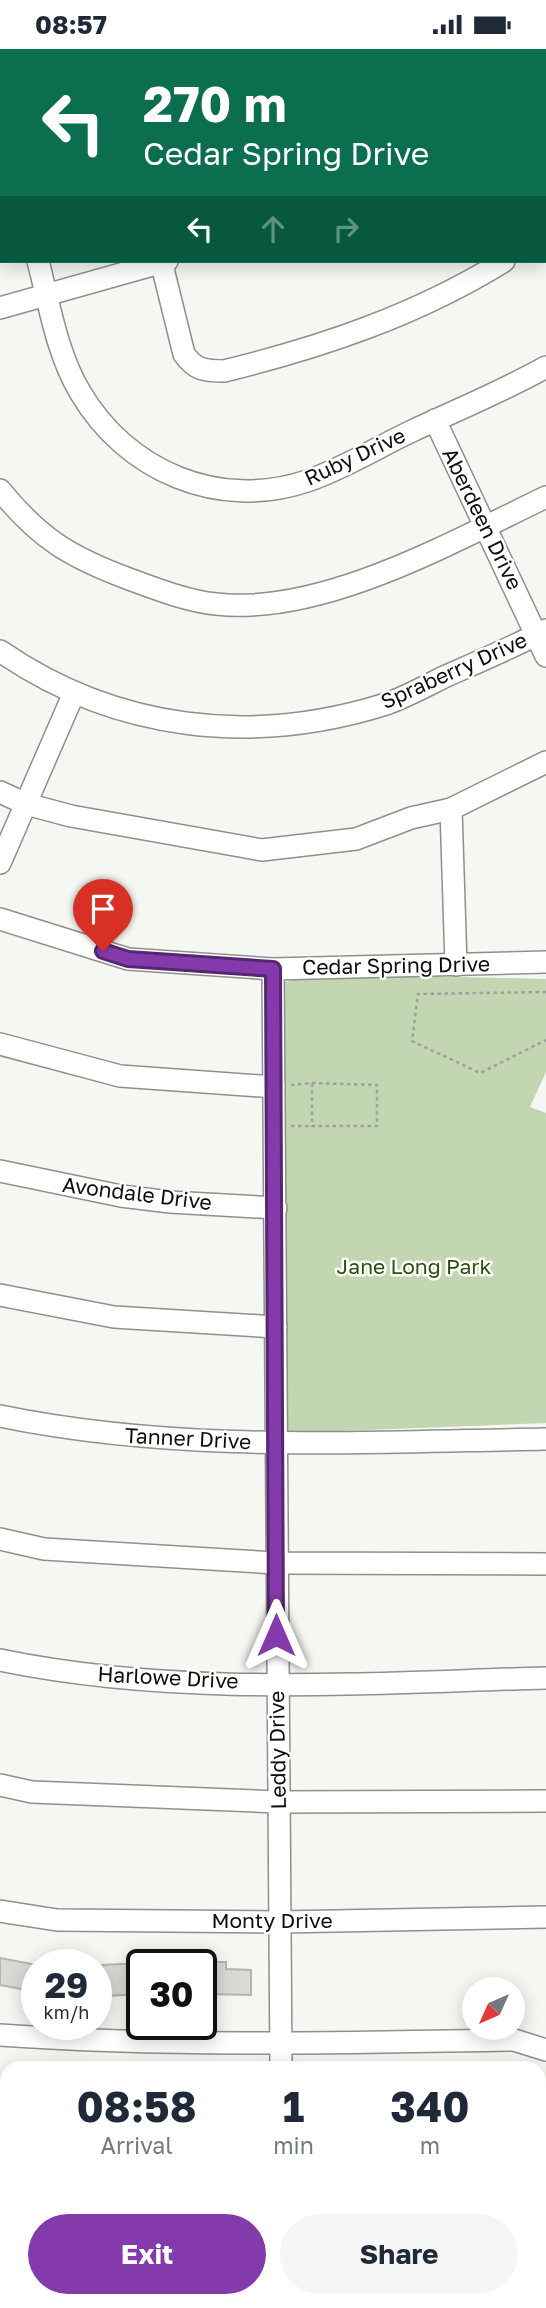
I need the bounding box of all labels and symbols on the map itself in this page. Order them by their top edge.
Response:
street label: Ruby Drive [300,421,409,491]
street label: Aberdeen Drive [437,443,528,594]
street label: Spraberry Drive [376,626,531,714]
pin [73,879,133,951]
street label: Cedar Spring Drive [302,950,490,980]
street label: Avondale Drive [61,1171,213,1215]
park label: Jane Long Park [337,1253,492,1279]
street label: Tanner Drive [124,1422,252,1454]
position arrow [239,1598,313,1672]
street label: Harlowe Drive [97,1660,239,1694]
street label: Leddy Drive [263,1690,291,1810]
street label: Monty Drive [211,1907,333,1933]
speed limit sign: 30 [126,1949,217,2040]
north arrow [462,1977,525,2041]

